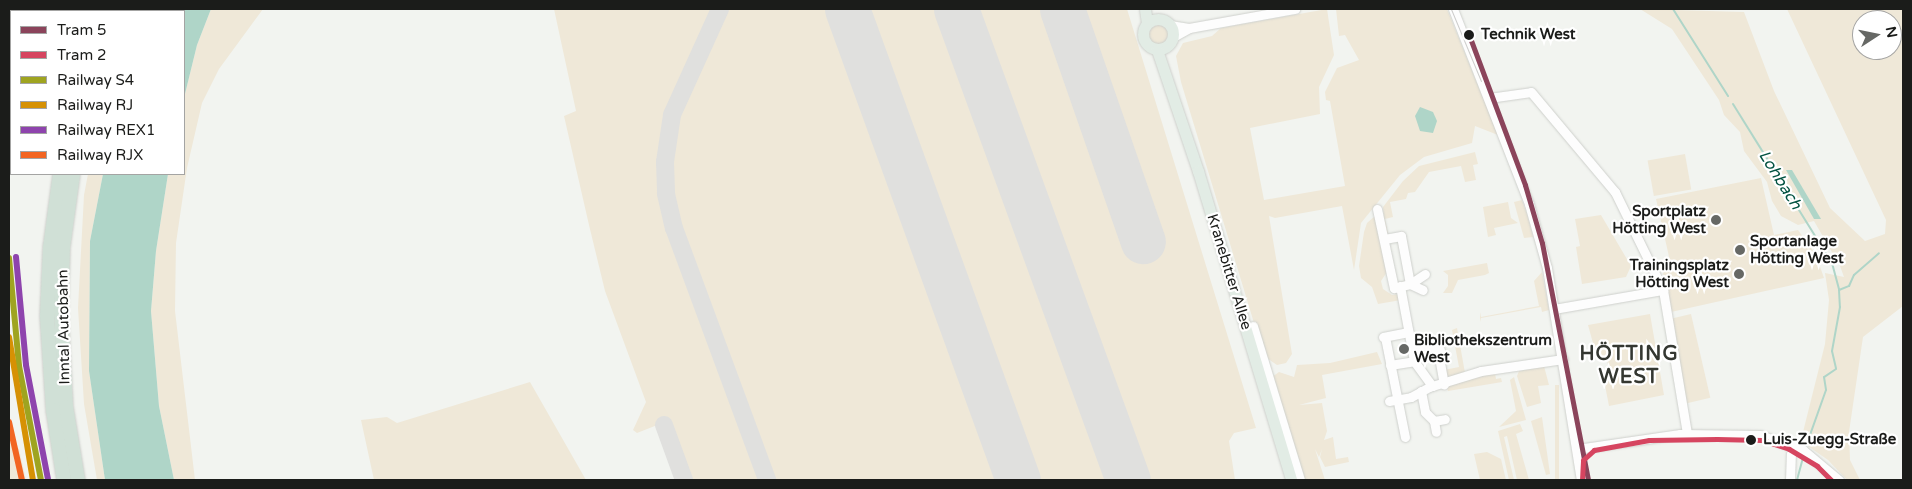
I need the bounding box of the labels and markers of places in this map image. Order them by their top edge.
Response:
place label: Technik West [1481,26,1576,44]
marker: Technik West [1461,27,1477,43]
place label: Sportplatz Hötting West [1612,202,1706,237]
marker: Sportplatz Hötting West [1710,214,1722,226]
place label: Sportanlage Hötting West [1750,232,1844,267]
marker: Sportanlage Hötting West [1734,244,1746,256]
place label: Trainingsplatz Hötting West [1630,256,1729,291]
marker: Trainingsplatz Hötting West [1733,268,1745,280]
place label: Bibliothekszentrum West [1414,331,1552,366]
marker: Bibliothekszentrum West [1398,343,1410,355]
place label: Luis-Zuegg-Straße [1763,431,1896,449]
marker: Luis-Zuegg-Straße [1743,432,1759,448]

